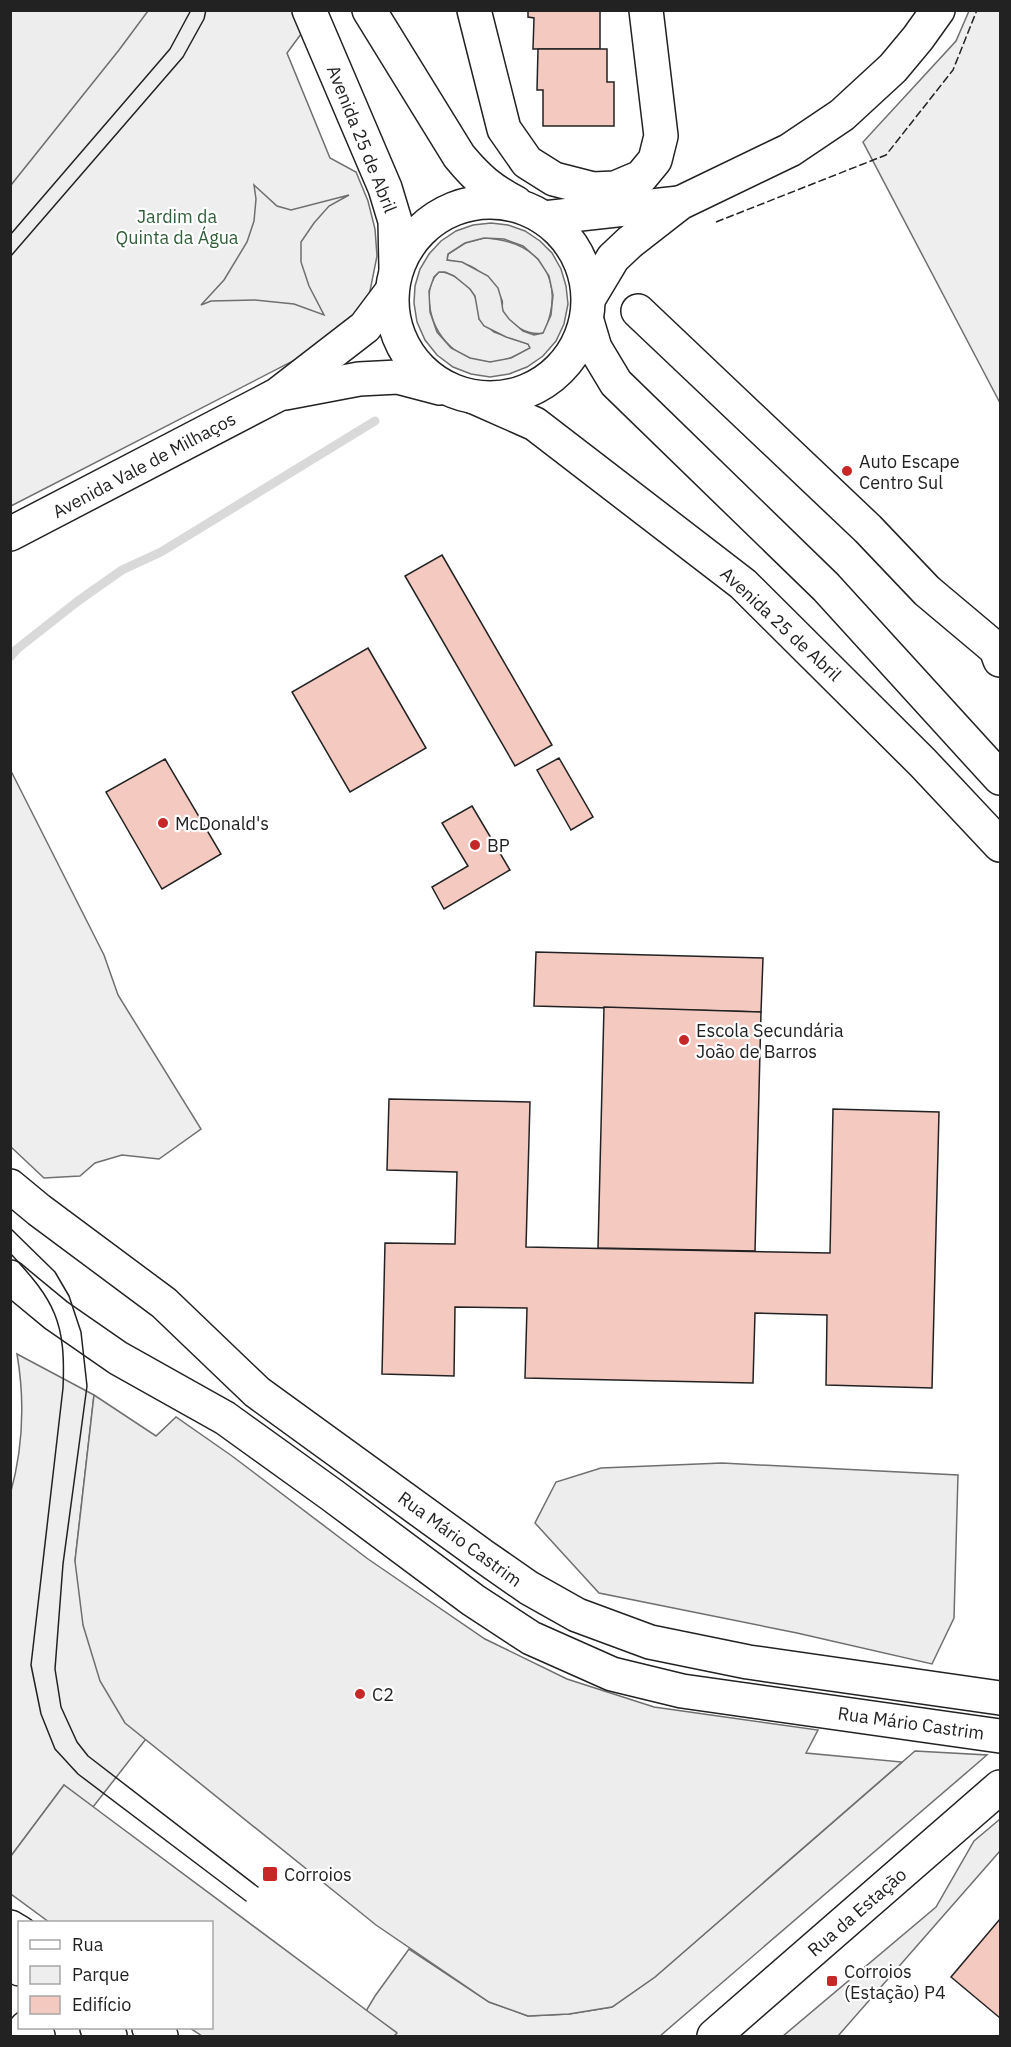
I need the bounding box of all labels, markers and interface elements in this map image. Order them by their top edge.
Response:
street label: Avenida 25 de Abril [322,62,402,216]
park label: Jardim da Quinta da Água [116,205,239,249]
street label: Avenida Vale de Milhaços [49,407,239,523]
place label: Auto Escape Centro Sul [859,450,960,494]
marker: Auto Escape Centro Sul [840,464,854,478]
street label: Avenida 25 de Abril [716,562,846,686]
place label: McDonald's [175,812,269,835]
marker: McDonald's [156,816,170,830]
place label: BP [487,834,510,857]
marker: BP [468,838,482,852]
place label: Escola Secundária João de Barros [696,1019,844,1063]
marker: Escola Secundária João de Barros [677,1033,691,1047]
street label: Rua Mário Castrim [393,1486,527,1592]
place label: C2 [372,1683,394,1706]
marker: C2 [353,1687,367,1701]
street label: Rua Mário Castrim [836,1701,986,1745]
place label: Corroios [284,1863,352,1886]
street label: Rua da Estação [803,1863,911,1961]
marker: Corroios [261,1865,279,1883]
legend [18,1921,213,2029]
text: Rua [72,1933,104,1956]
place label: Corroios (Estação) P4 [844,1960,946,2004]
text: Parque [72,1963,130,1986]
marker: Corroios (Estação) P4 [825,1974,839,1988]
text: Edifício [72,1993,131,2016]

